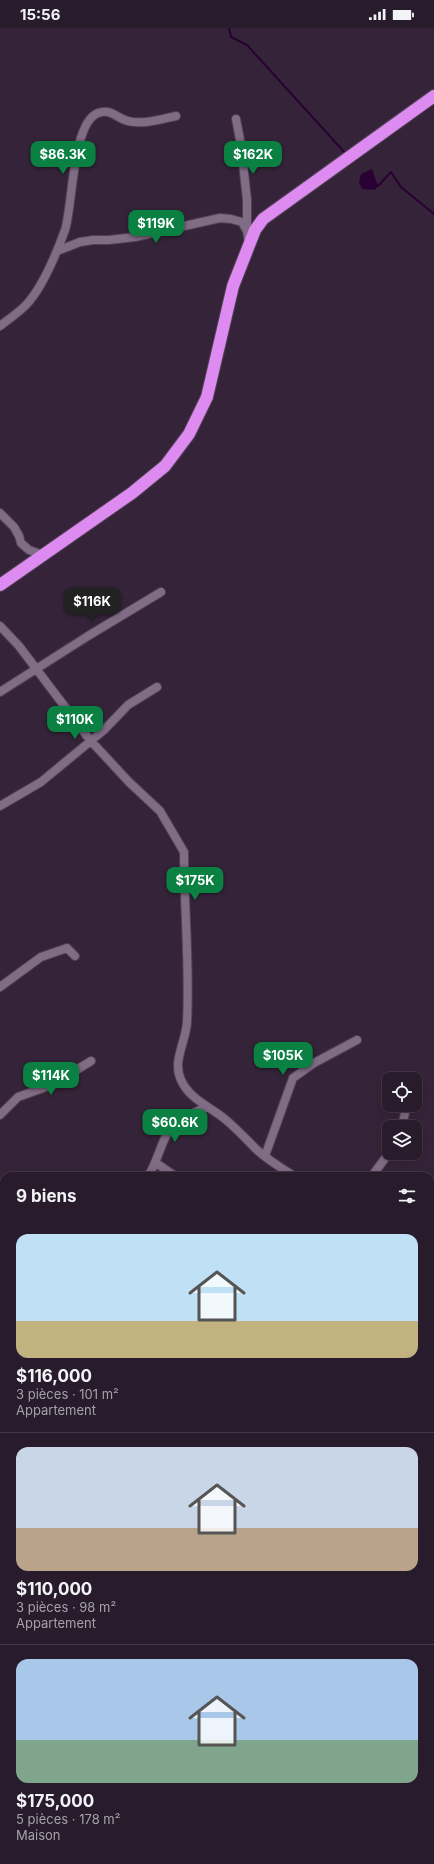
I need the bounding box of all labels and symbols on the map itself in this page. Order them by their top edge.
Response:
pin: $86.3K [30,141,96,175]
pin: $162K [225,141,281,175]
pin: $119K [128,210,184,244]
pin: $116K [64,588,120,622]
pin: $110K [47,706,103,740]
pin: $175K [167,867,223,901]
pin: $105K [255,1042,311,1076]
pin: $114K [23,1062,79,1096]
pin: $60.6K [142,1109,208,1143]

